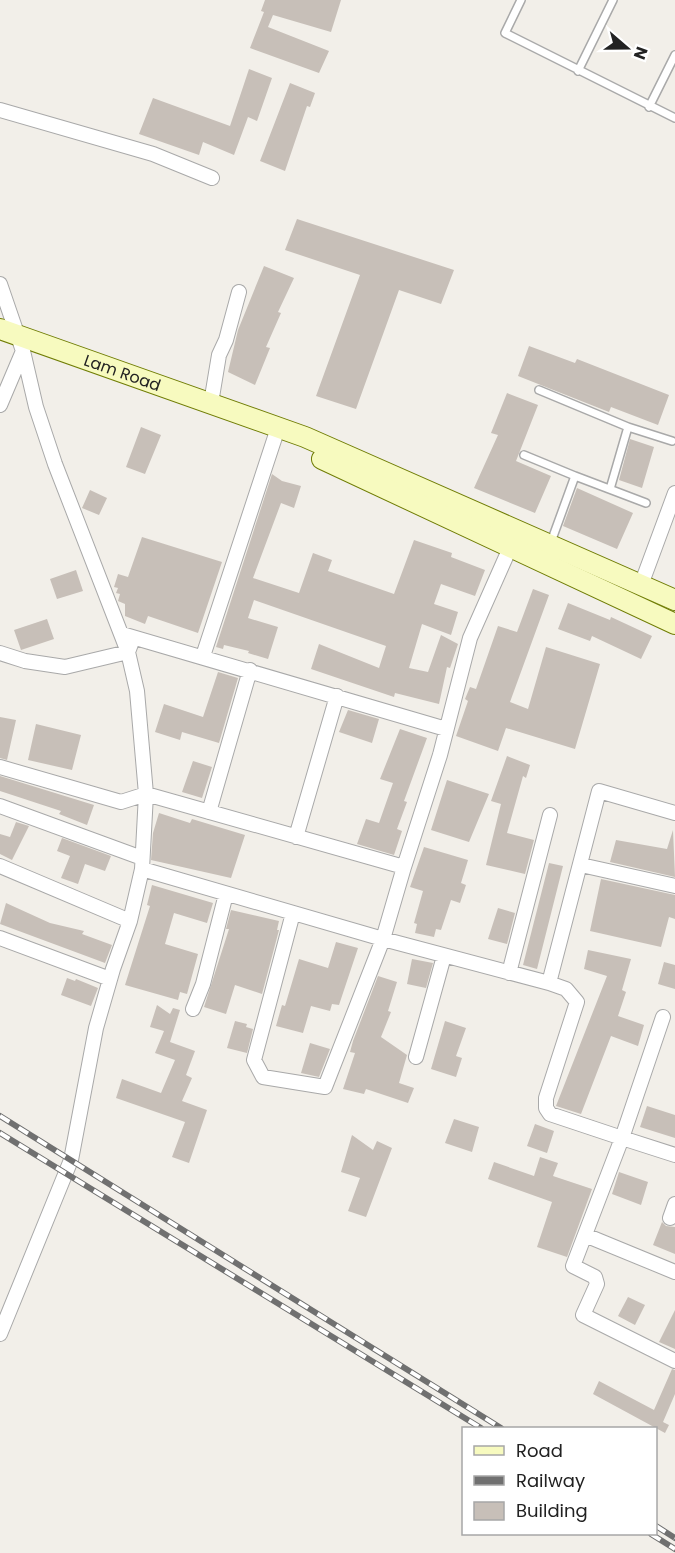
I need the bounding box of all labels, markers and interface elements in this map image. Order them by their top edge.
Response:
north arrow [597,18,657,78]
text: N [628,43,653,63]
street label: Lam Road [81,349,164,397]
legend [462,1427,657,1535]
text: Road [516,1438,563,1463]
text: Railway [516,1468,585,1493]
text: Building [516,1498,588,1523]

